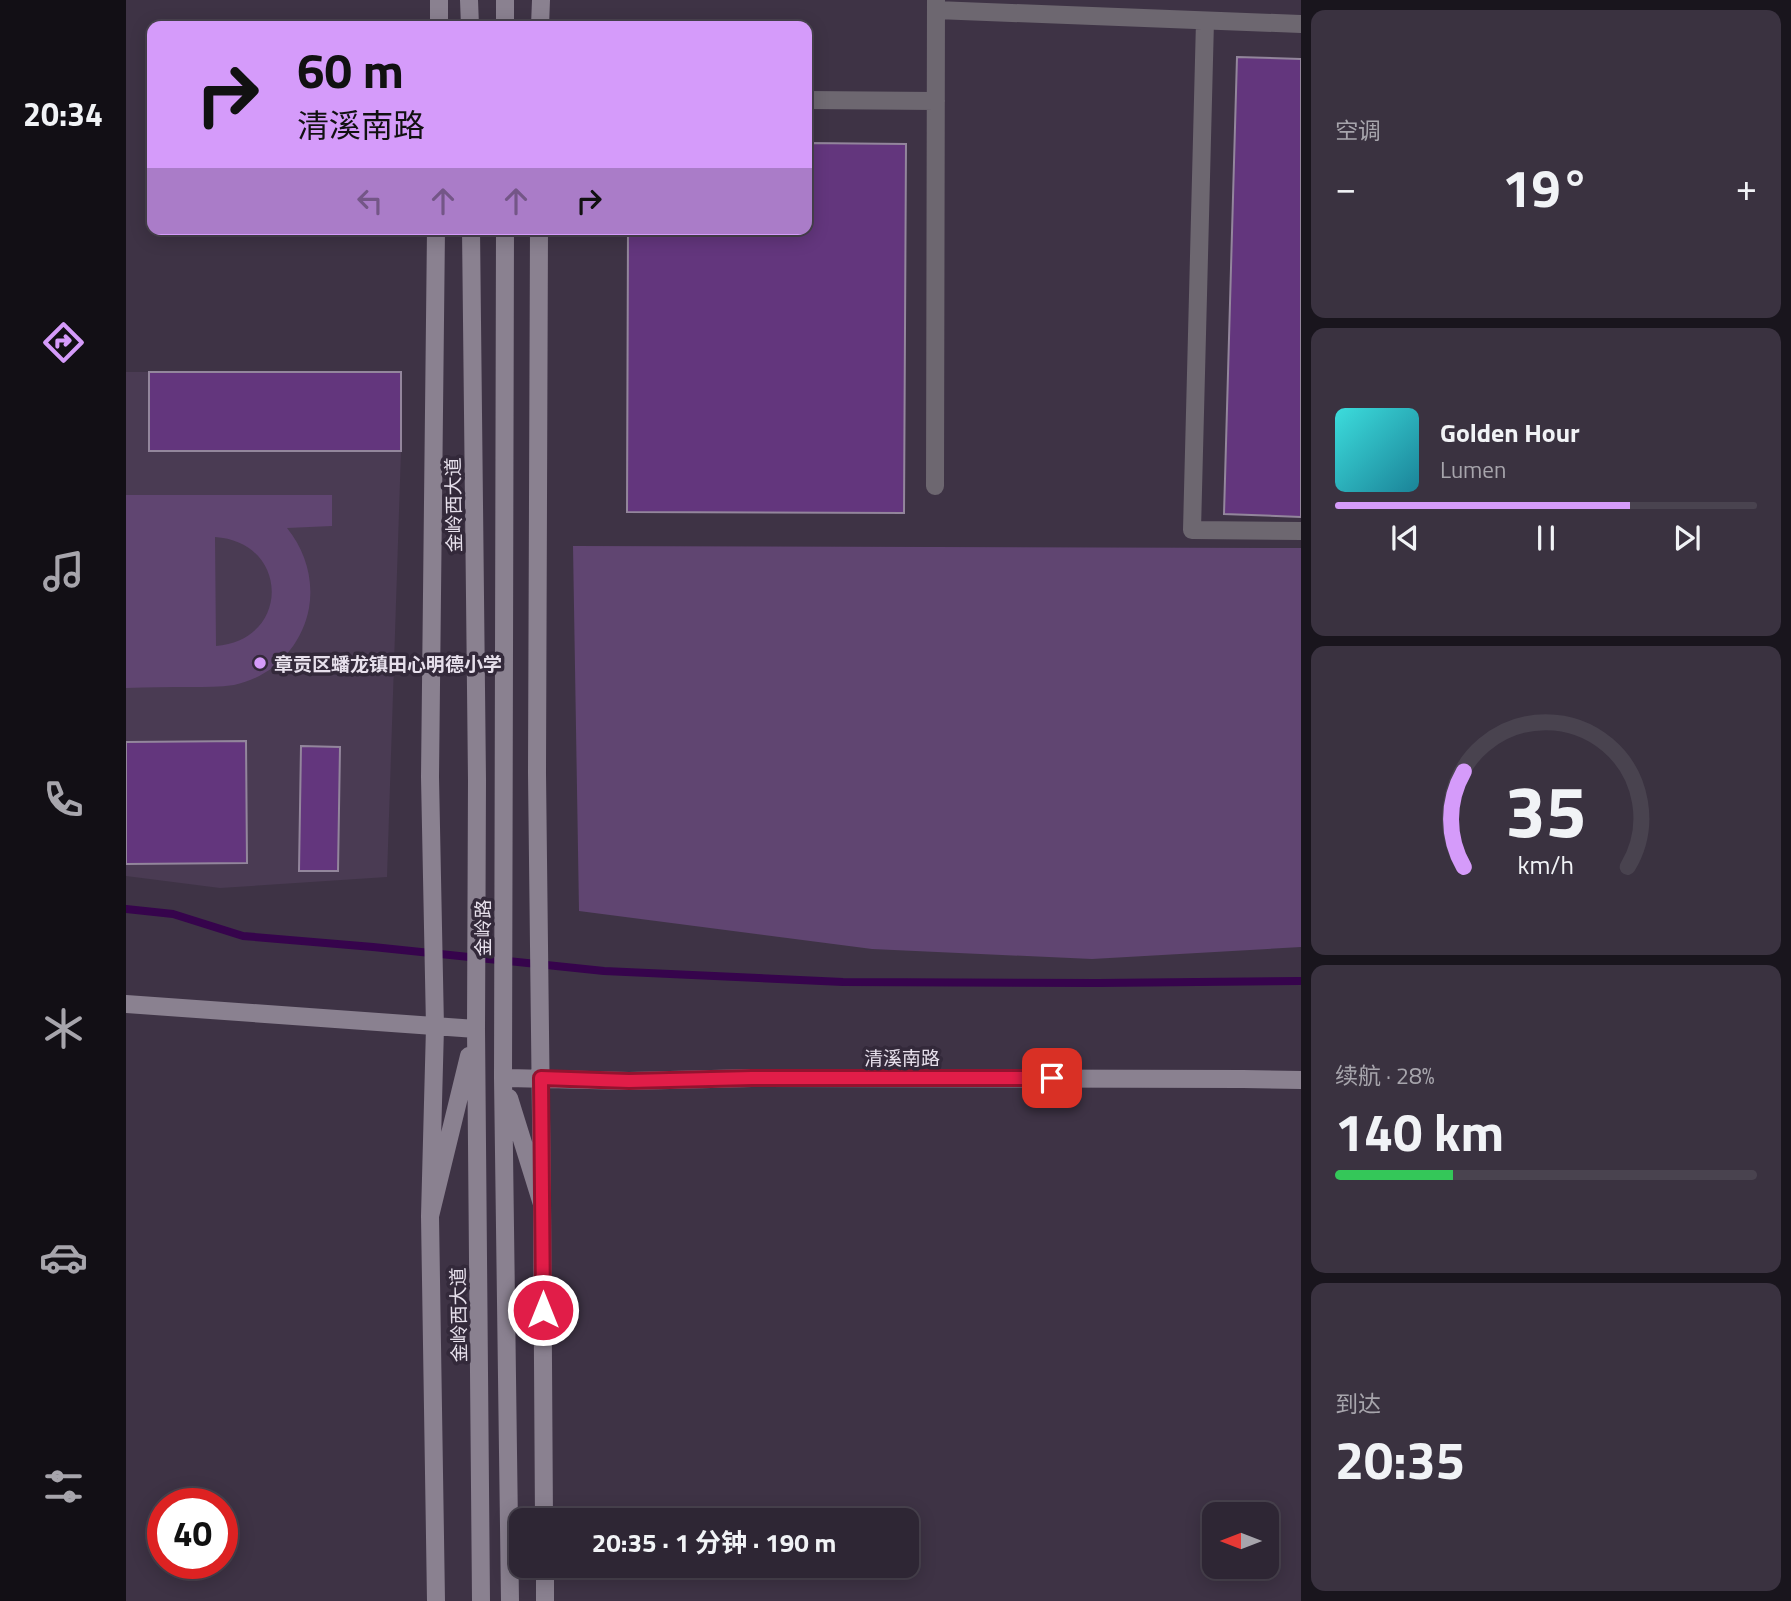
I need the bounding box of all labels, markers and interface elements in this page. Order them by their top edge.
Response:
text: 60 m [297,32,404,107]
icon: right [182,49,273,140]
text: 20:34 [23,90,103,138]
text: 清溪南路 [297,101,425,149]
text: 空调 [1335,113,1381,148]
text: 19° [1502,148,1590,227]
text: − [1335,158,1356,216]
text: + [1736,158,1757,216]
icon: left [351,182,389,220]
icon: ahead [424,182,462,220]
icon: ahead [497,182,535,220]
icon: right [570,182,608,220]
icon: directions [39,318,88,367]
text: Golden Hour [1440,413,1580,452]
text: Lumen [1440,452,1506,487]
street label: 金岭西大道 [438,457,468,553]
icon: previous [1386,519,1424,557]
icon: pause [1527,519,1565,557]
icon: next [1668,519,1706,557]
icon: music [39,547,88,596]
place label: 章贡区蟠龙镇田心明德小学 [274,649,502,678]
marker: 章贡区蟠龙镇田心明德小学 [252,655,268,671]
text: 35 [1505,755,1587,865]
icon: phone [39,775,88,824]
text: km/h [1518,845,1574,883]
street label: 金岭路 [468,899,497,957]
icon: climate [39,1004,88,1053]
street label: 清溪南路 [864,1043,940,1072]
pin [1022,1048,1082,1108]
text: 续航 · 28% [1335,1058,1435,1093]
icon: arrive [1033,1059,1071,1097]
text: 140 km [1335,1092,1504,1171]
icon: car [39,1233,88,1282]
street label: 金岭西大道 [443,1267,473,1363]
position arrow [506,1273,580,1347]
text: 到达 [1335,1386,1381,1421]
text: 20:35 [1335,1420,1465,1499]
icon: filters [39,1462,88,1511]
speed limit sign: 40 [147,1488,238,1579]
north arrow [1202,1502,1279,1578]
map controls [1202,1502,1279,1579]
text: 20:35 · 1 分钟 · 190 m [592,1523,836,1562]

